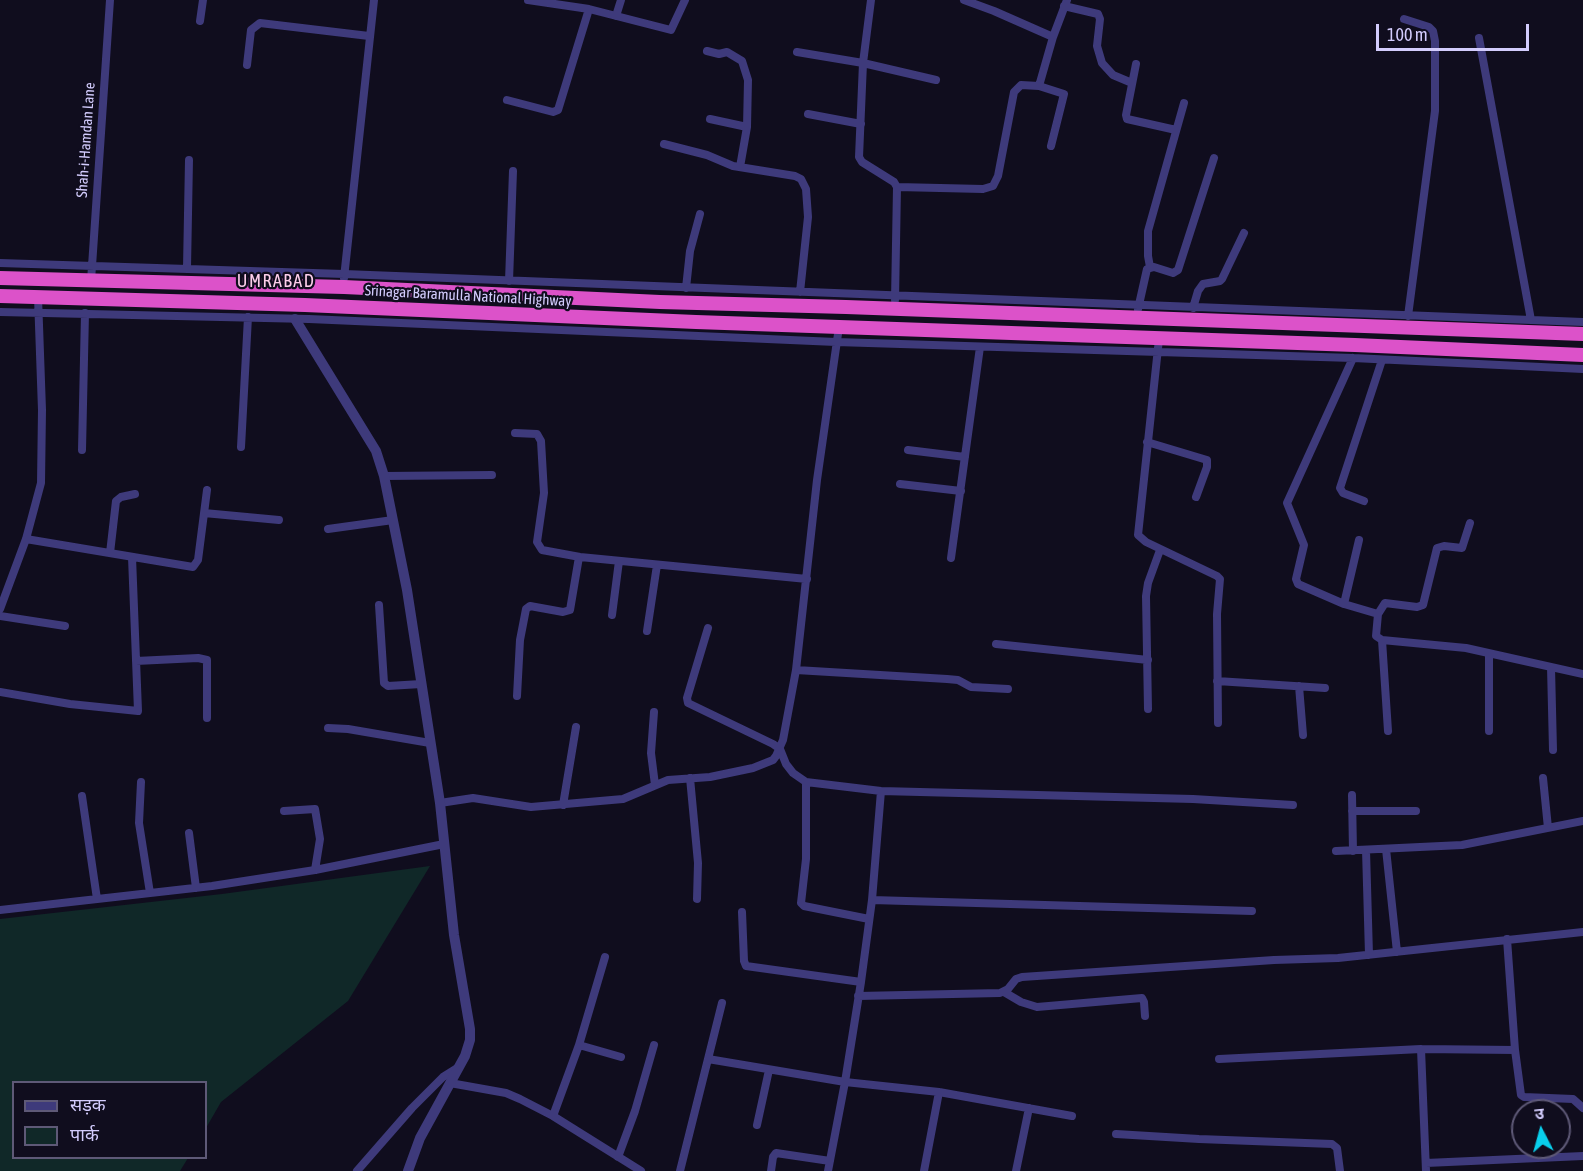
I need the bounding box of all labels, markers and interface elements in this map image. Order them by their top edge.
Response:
scale bar [1379,12,1532,50]
text: 100 m [1387,24,1428,45]
street label: Shah-i-Hamdan Lane [73,82,99,198]
district label: UMRABAD [237,270,315,292]
street label: Srinagar Baramulla National Highway [364,282,572,310]
legend [12,1081,207,1159]
text: सड़क [70,1094,106,1115]
north arrow [1511,1099,1571,1159]
text: उ [1534,1104,1545,1123]
text: पार्क [70,1124,99,1145]

